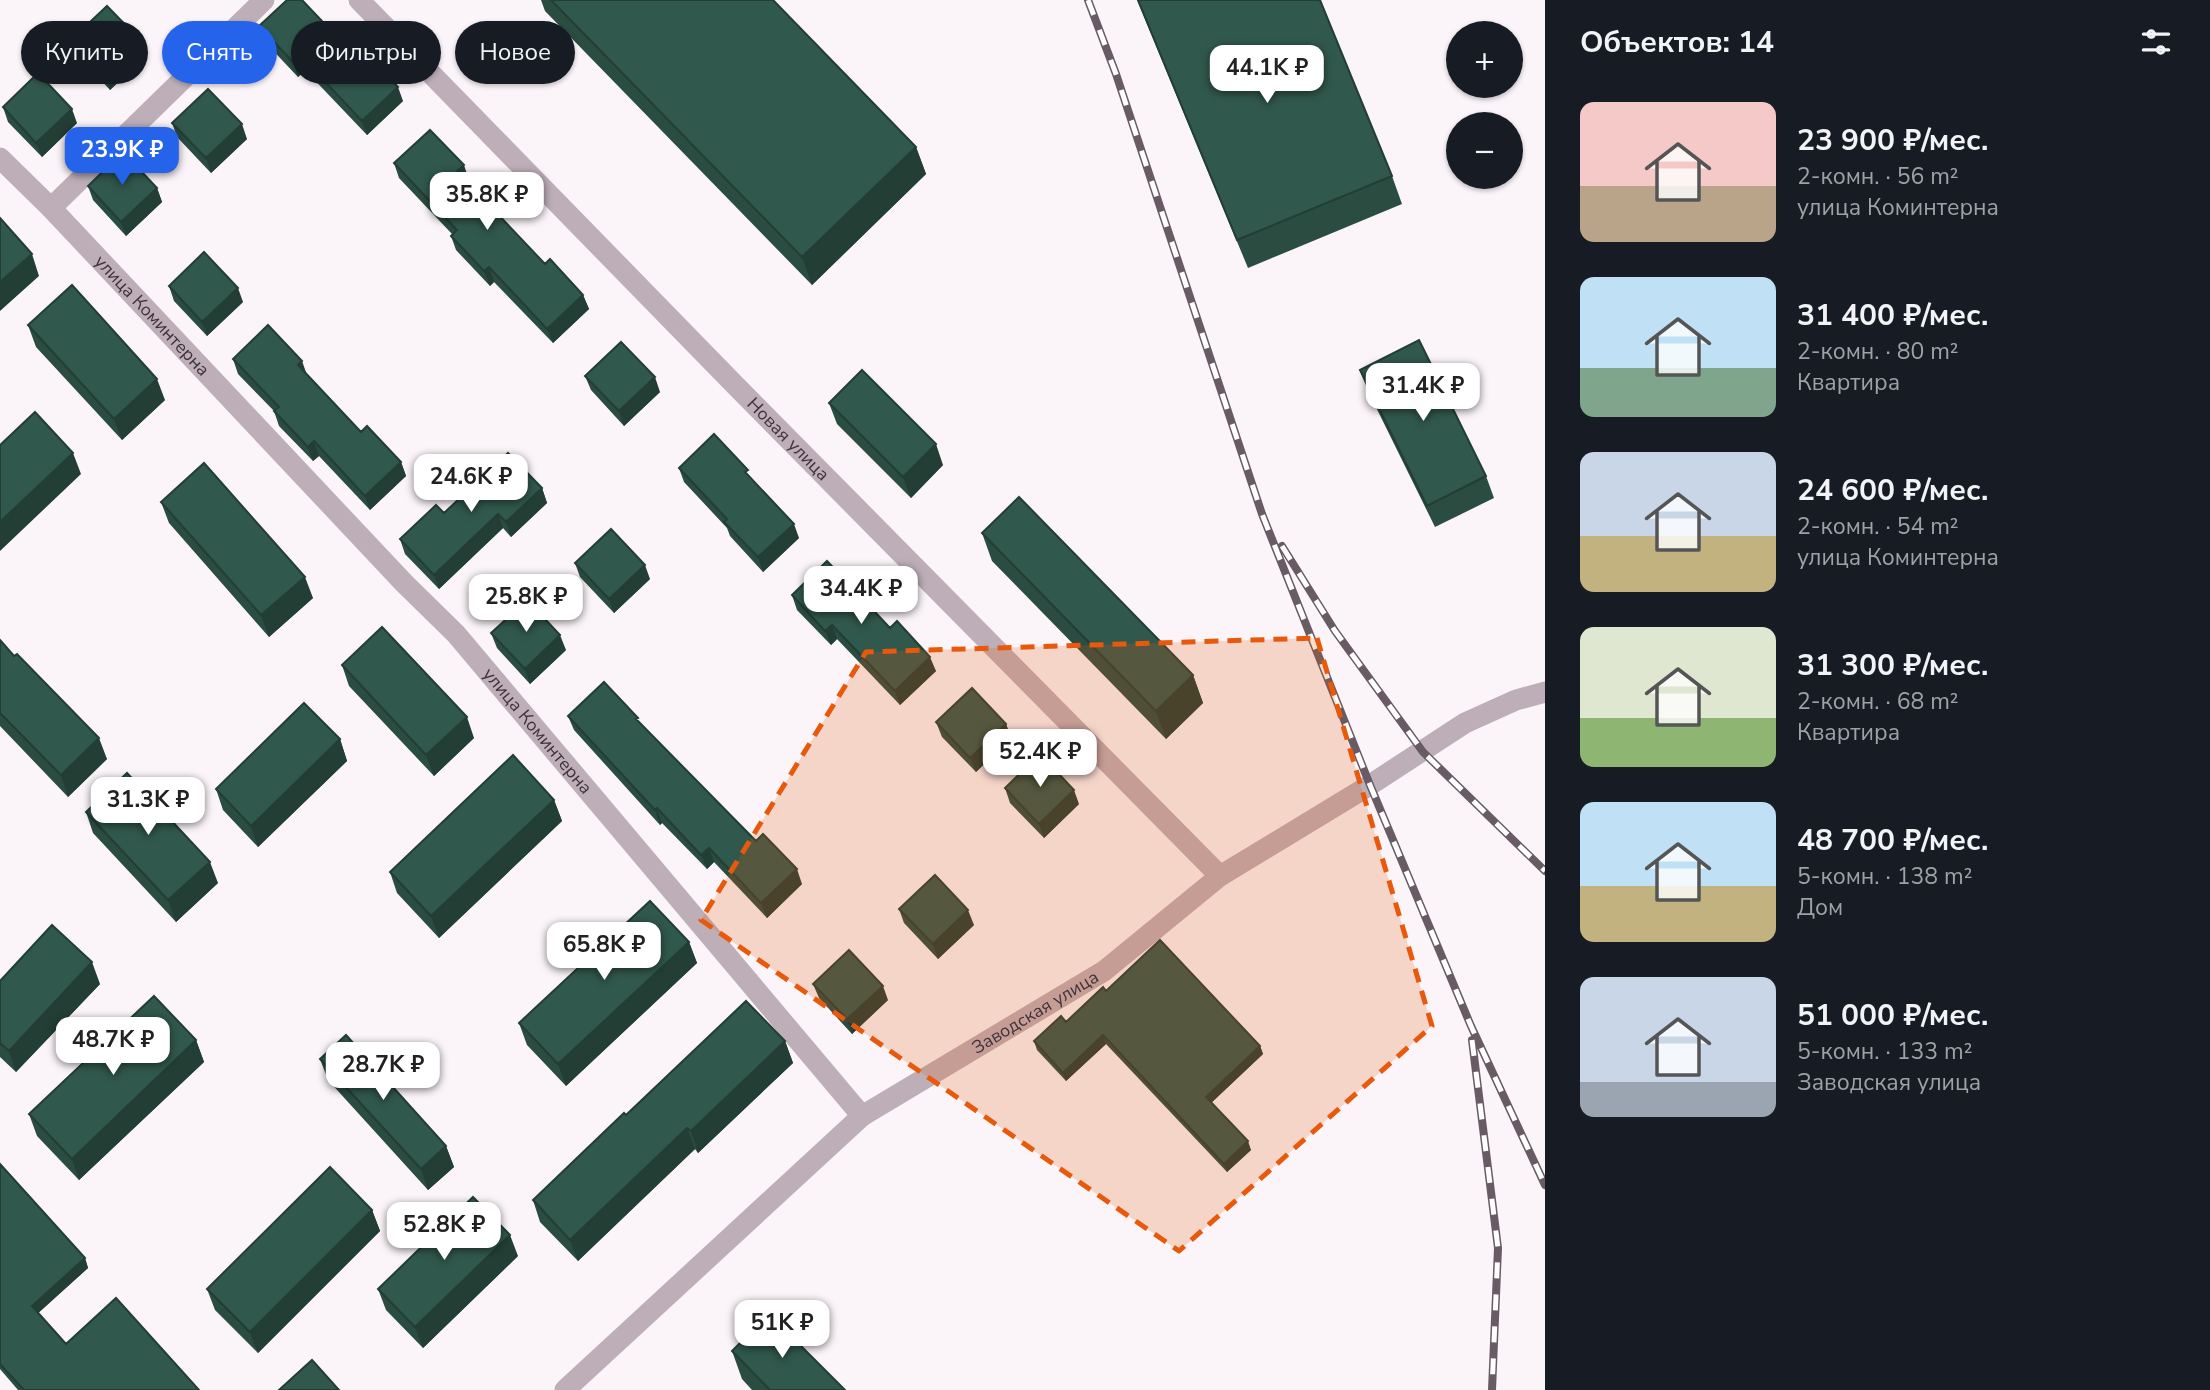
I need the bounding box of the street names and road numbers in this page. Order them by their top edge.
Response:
street label: улица Коминтерна [89,250,215,381]
street label: Новая улица [742,392,835,486]
street label: улица Коминтерна [478,663,598,799]
street label: Заводская улица [967,965,1103,1060]

